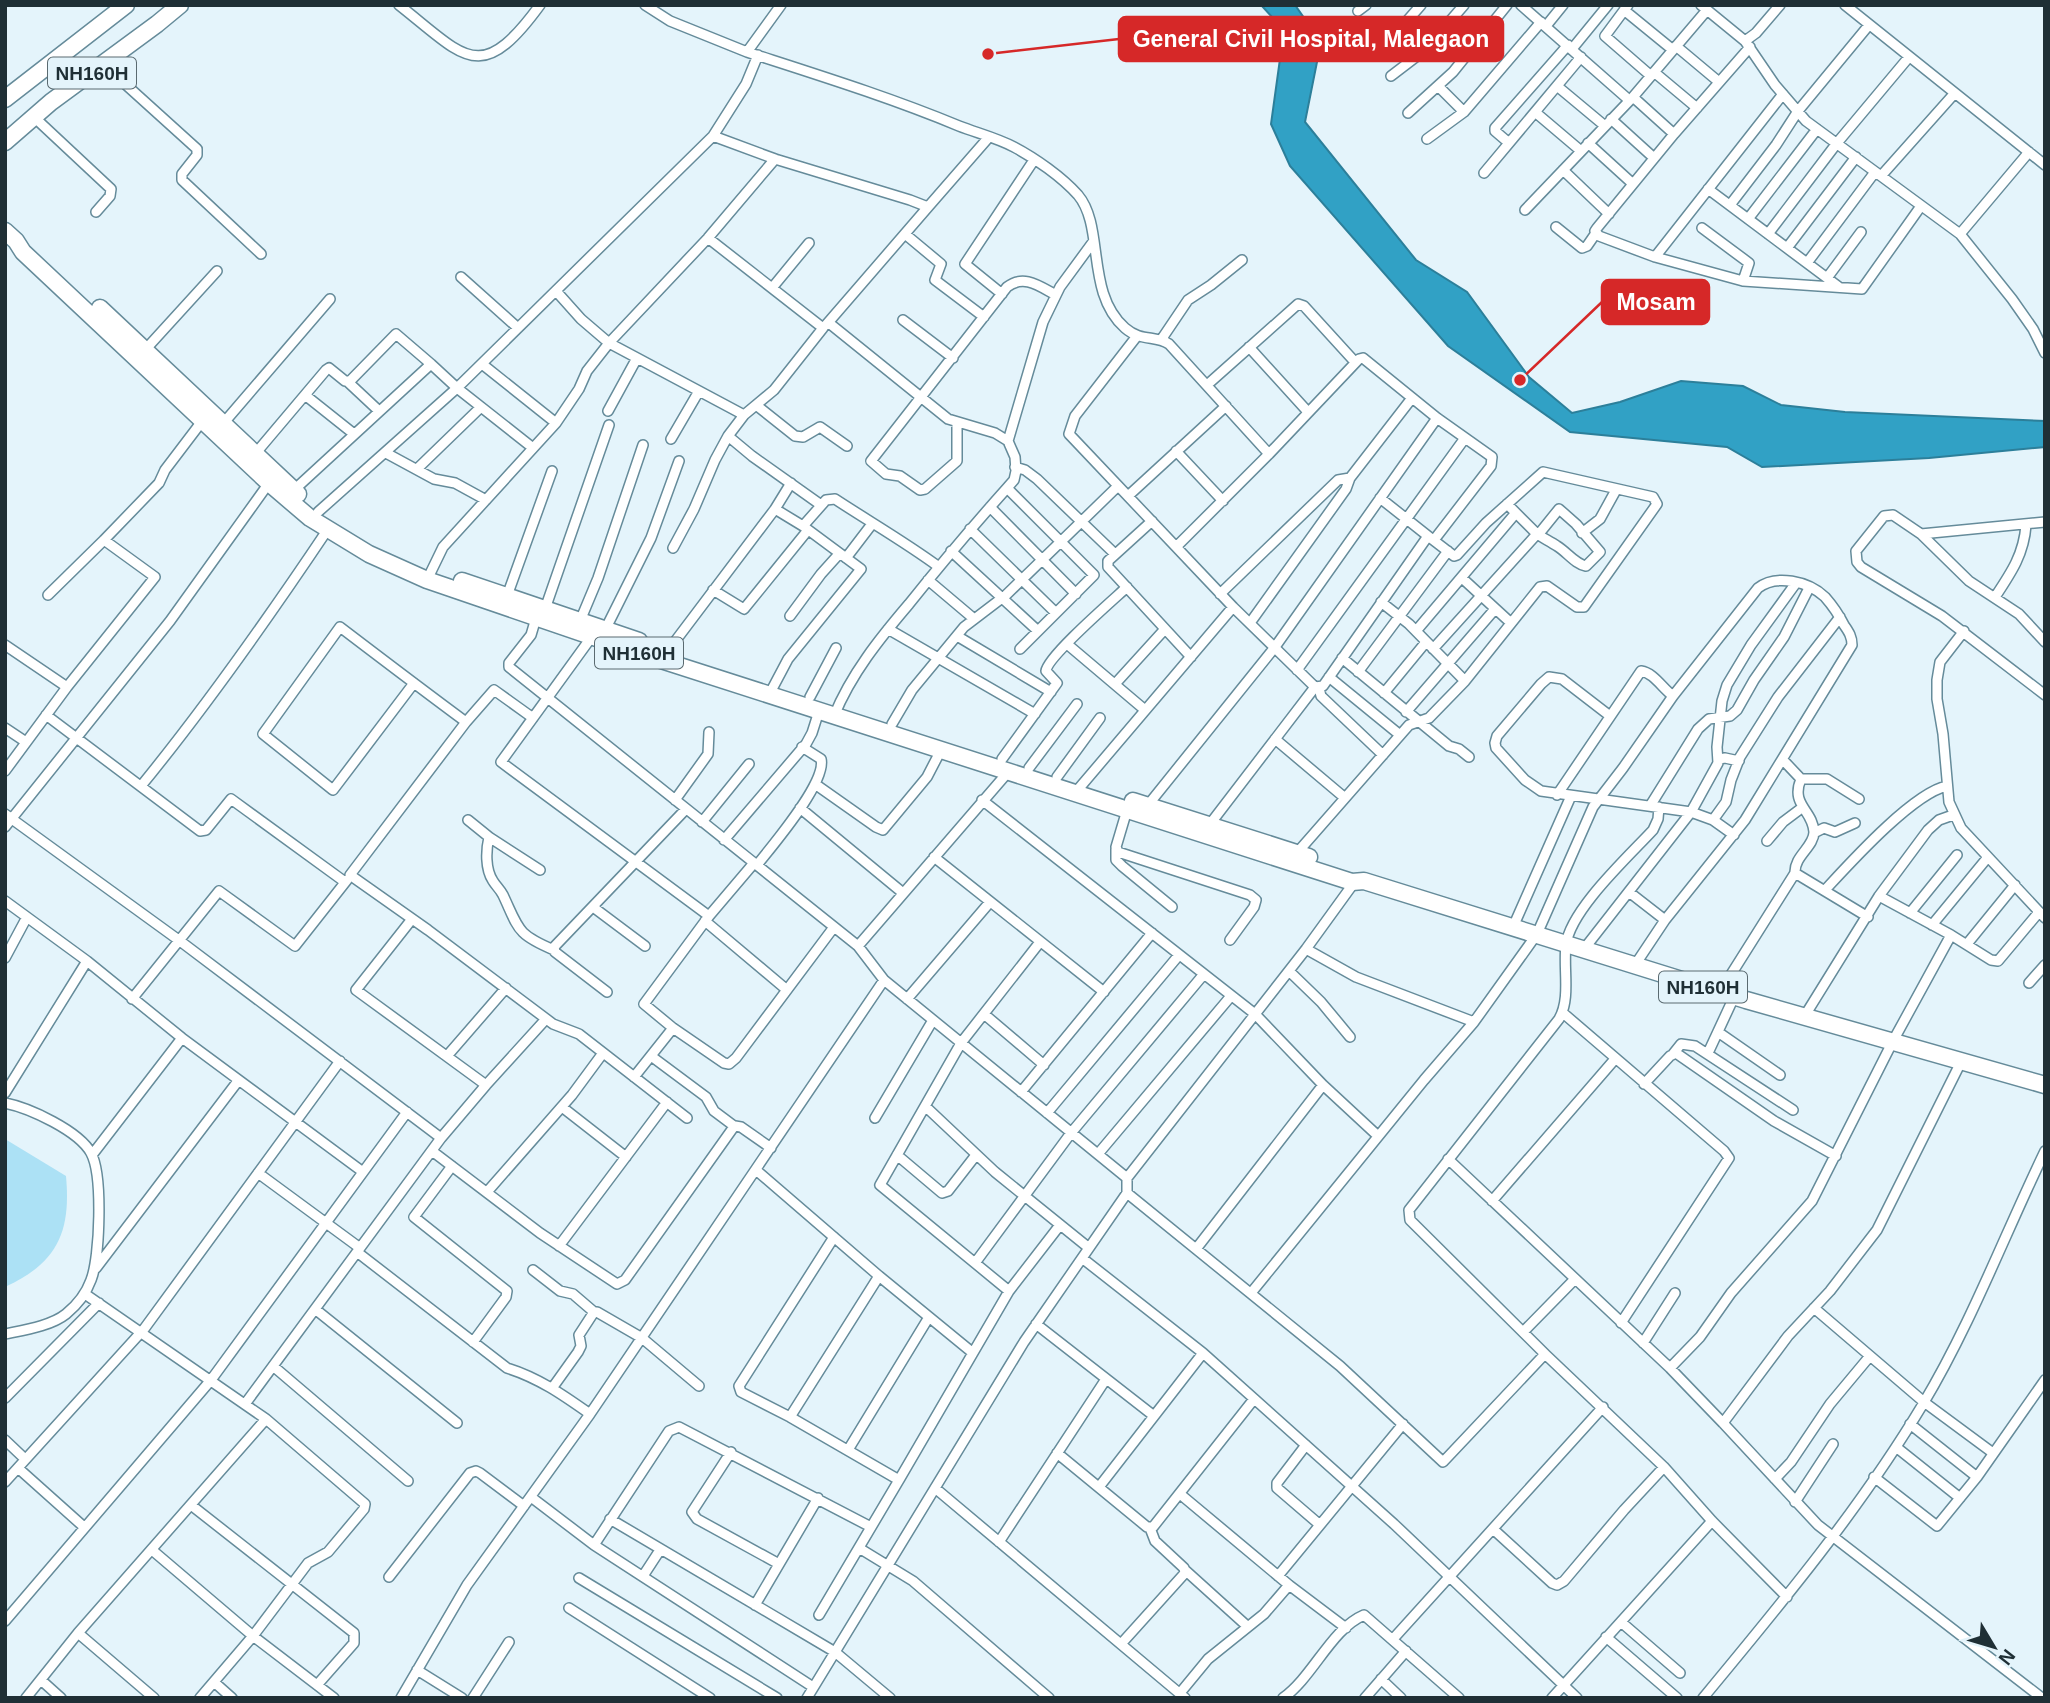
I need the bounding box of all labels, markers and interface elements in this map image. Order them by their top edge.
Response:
callout: General Civil Hospital, Malegaon [1119,17,1503,61]
text: General Civil Hospital, Malegaon [1133,26,1489,52]
road number: NH160H [48,58,136,88]
callout: Mosam [1602,280,1709,324]
text: Mosam [1616,289,1696,315]
road number: NH160H [595,638,683,668]
road number: NH160H [1659,972,1747,1002]
north arrow [1959,1612,2029,1682]
text: N [1995,1645,2020,1669]

